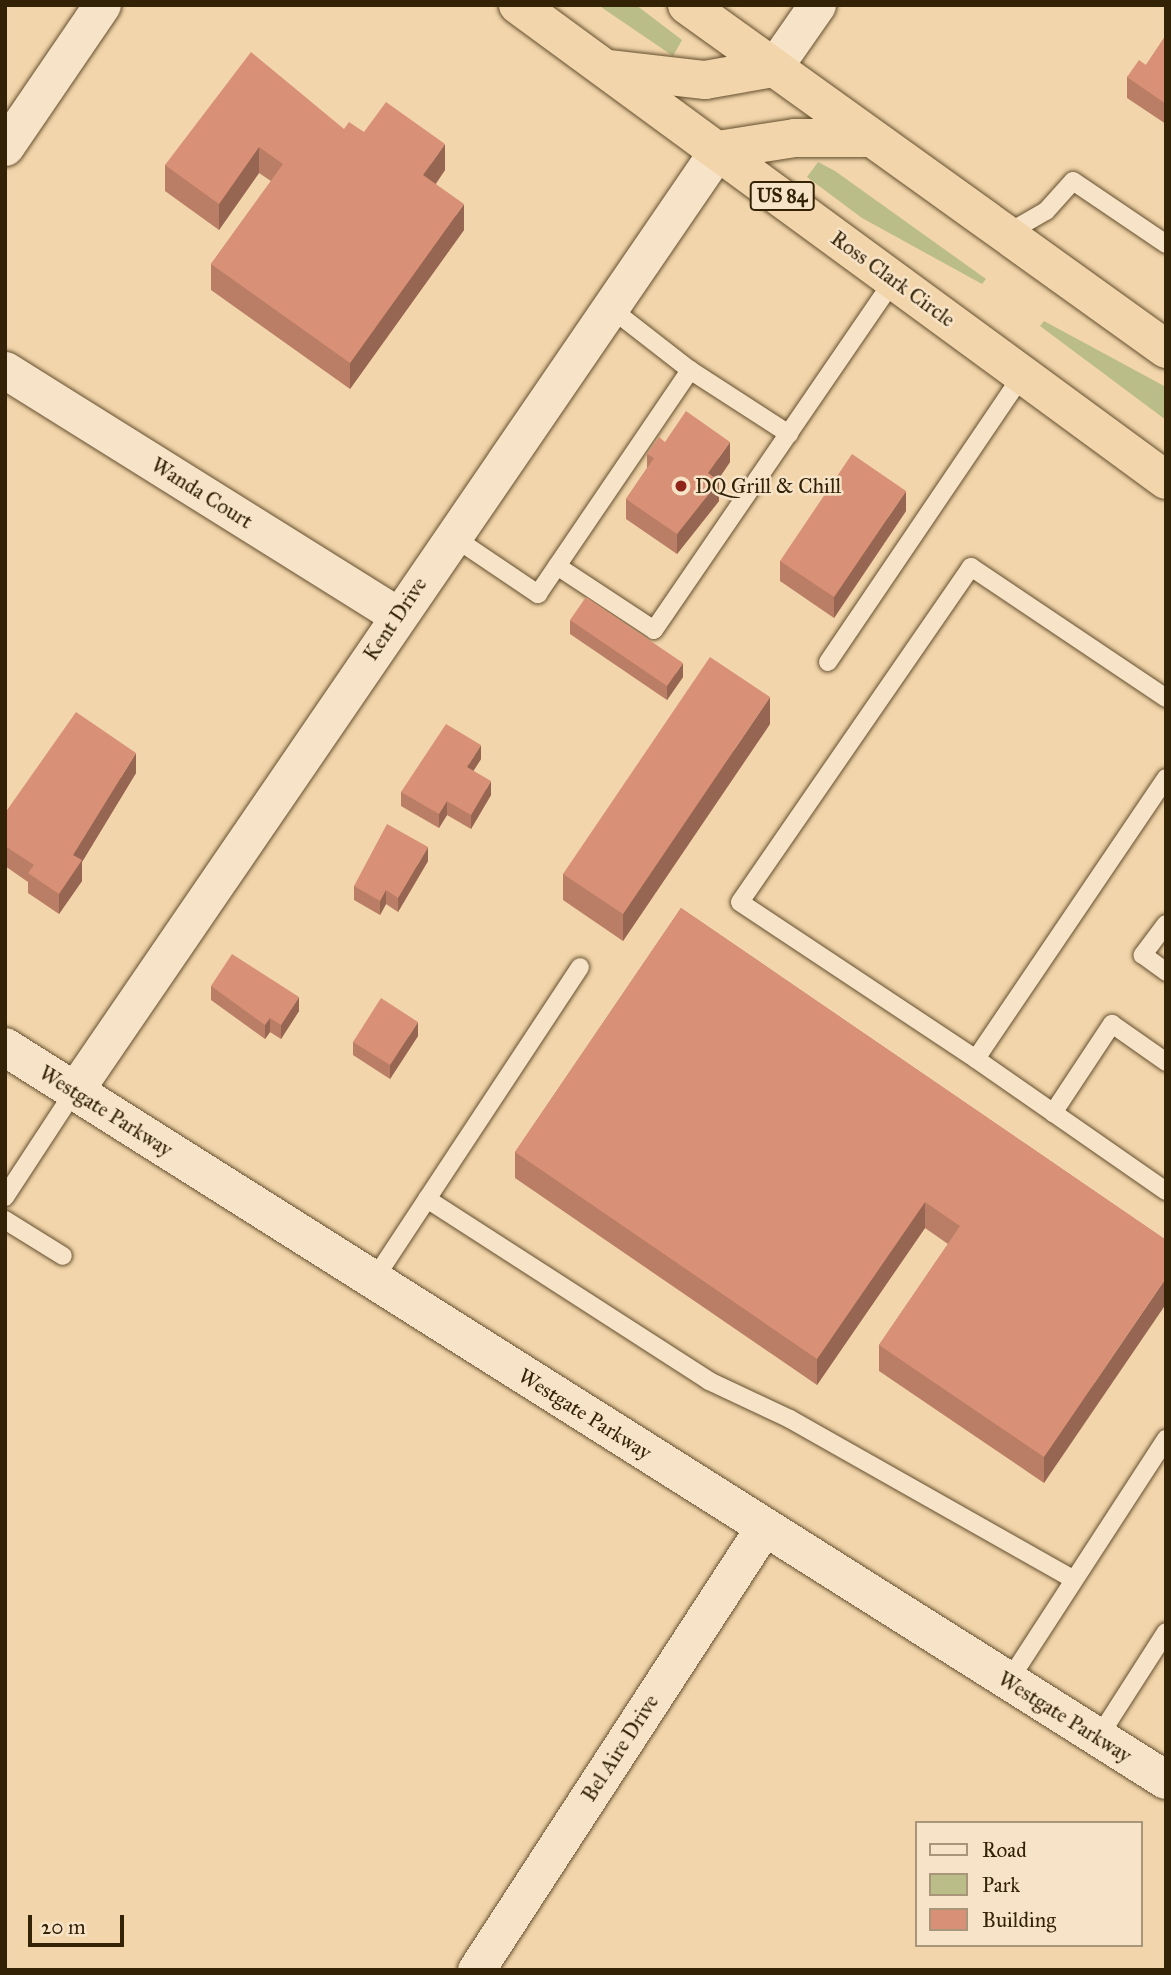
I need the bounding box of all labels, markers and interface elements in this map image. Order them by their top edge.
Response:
road number: US 84 [749,180,815,212]
street label: Ross Clark Circle [826,226,960,332]
street label: Wanda Court [147,452,257,534]
place label: DQ Grill & Chill [695,473,841,499]
marker: DQ Grill & Chill [673,478,689,494]
street label: Kent Drive [358,572,432,666]
street label: Westgate Parkway [35,1060,177,1162]
street label: Westgate Parkway [514,1363,656,1465]
street label: Westgate Parkway [994,1666,1136,1768]
street label: Bel Aire Drive [576,1690,664,1806]
legend [916,1821,1143,1947]
text: Road [982,1837,1027,1863]
text: Park [982,1872,1020,1898]
scale bar [32,1902,128,1946]
text: Building [982,1907,1056,1933]
text: 20 m [41,1914,86,1940]

